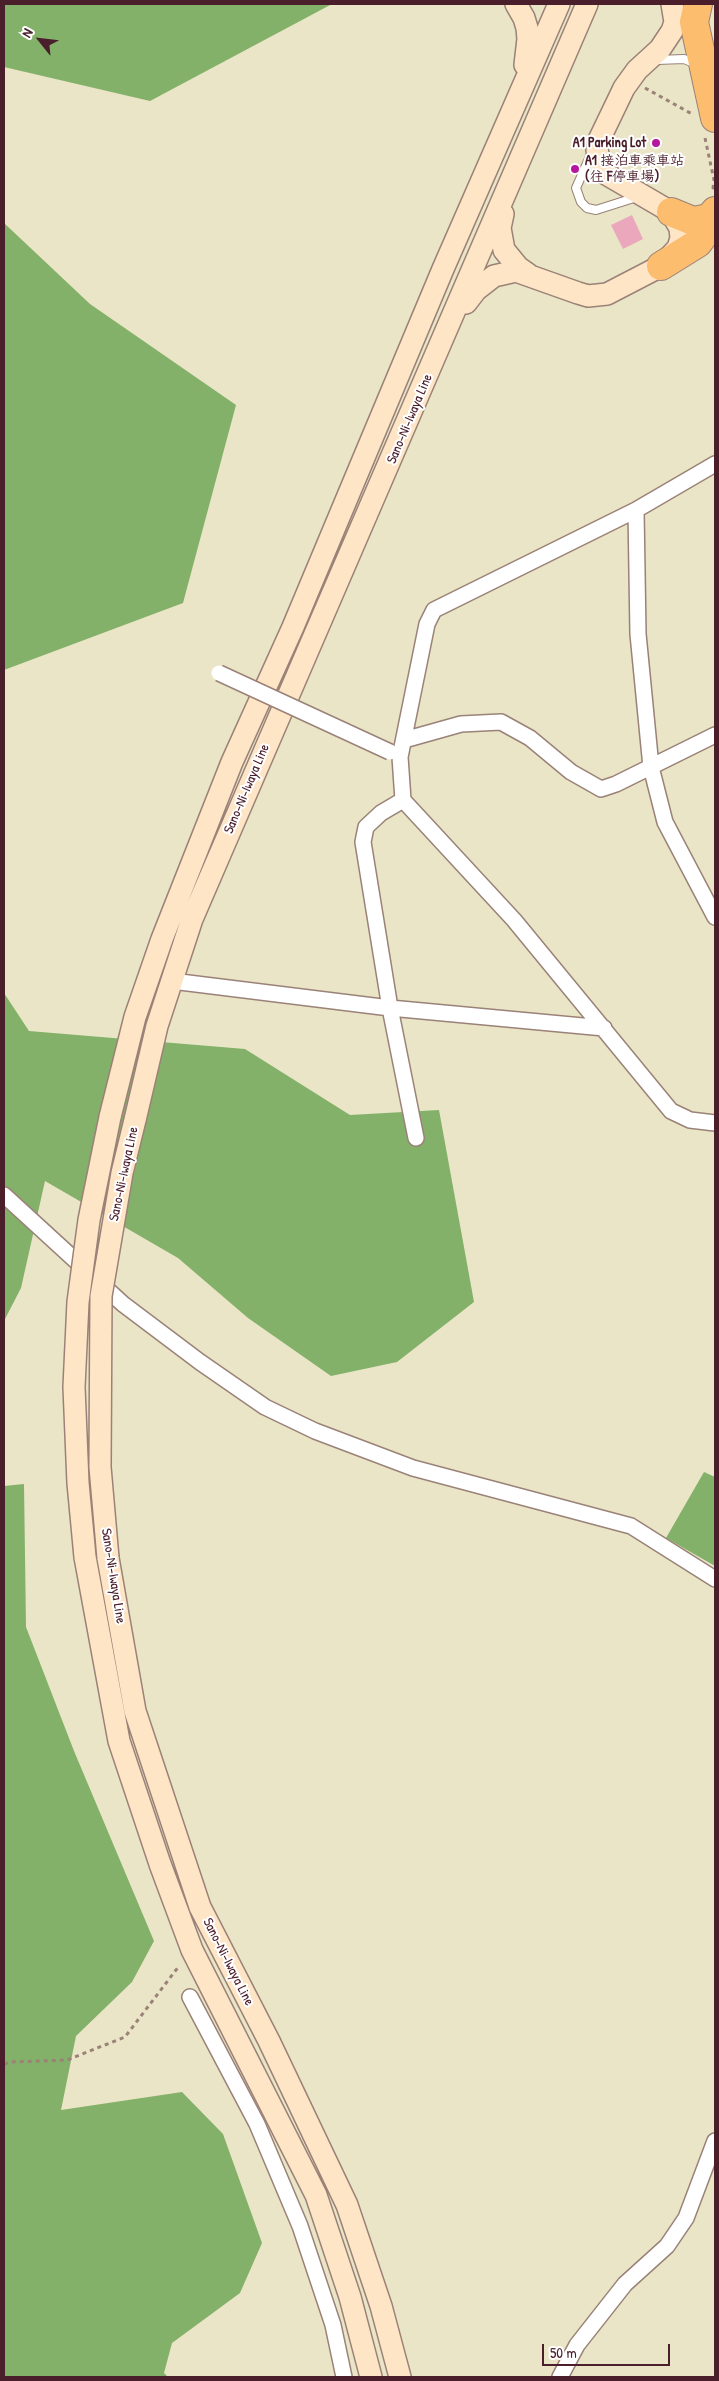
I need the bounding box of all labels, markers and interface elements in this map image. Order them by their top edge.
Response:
north arrow [15,15,65,65]
text: N [16,25,37,40]
place label: A1 Parking Lot [573,135,646,151]
marker: A1 Parking Lot [650,137,662,149]
place label: A1 接泊車乘車站 (往 F停車場) [585,153,684,186]
marker: A1 接泊車乘車站 (往 F停車場) [569,163,581,175]
street label: Sano-Ni-Iwaya Line [384,372,436,466]
street label: Sano-Ni-Iwaya Line [221,742,273,836]
street label: Sano-Ni-Iwaya Line [106,1125,142,1223]
street label: Sano-Ni-Iwaya Line [97,1527,129,1625]
street label: Sano-Ni-Iwaya Line [199,1915,257,2009]
scale bar [544,2334,672,2366]
text: 50 m [550,2342,577,2363]

